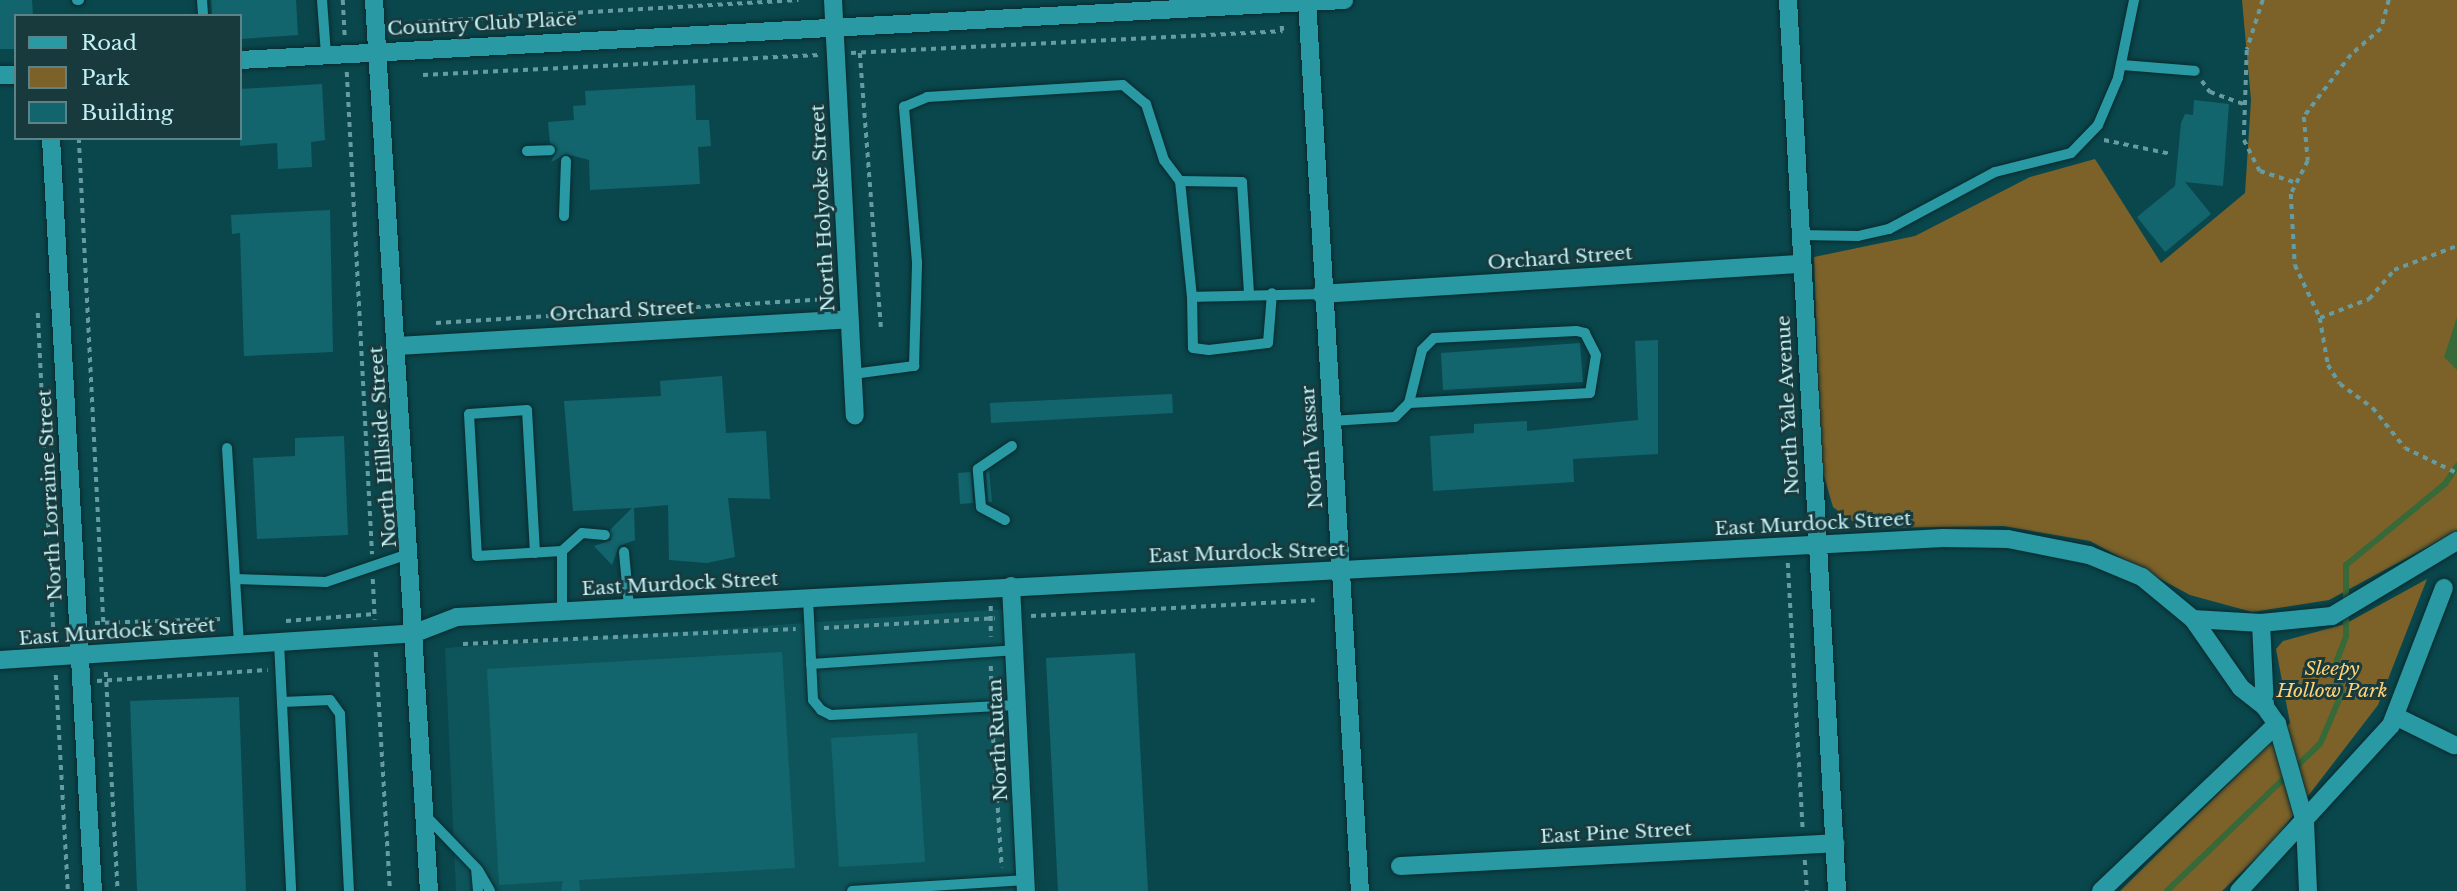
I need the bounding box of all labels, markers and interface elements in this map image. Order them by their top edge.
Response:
street label: Country Club Place [386,8,578,40]
legend [14,14,242,140]
text: Road [81,30,137,56]
text: Park [81,65,130,91]
text: Building [81,100,173,126]
street label: North Holyoke Street [806,104,840,312]
street label: Orchard Street [1487,242,1633,274]
street label: Orchard Street [549,296,695,326]
street label: North Yale Avenue [1772,314,1804,496]
street label: North Hillside Street [365,346,401,548]
street label: North Vassar [1296,384,1328,510]
street label: North Lorraine Street [33,389,67,601]
street label: East Murdock Street [1714,507,1912,541]
street label: East Murdock Street [1148,538,1346,568]
street label: East Murdock Street [581,567,779,601]
street label: East Murdock Street [18,614,216,650]
park label: Sleepy Hollow Park [2276,658,2388,702]
street label: North Rutan [983,678,1013,802]
street label: East Pine Street [1540,818,1692,848]

